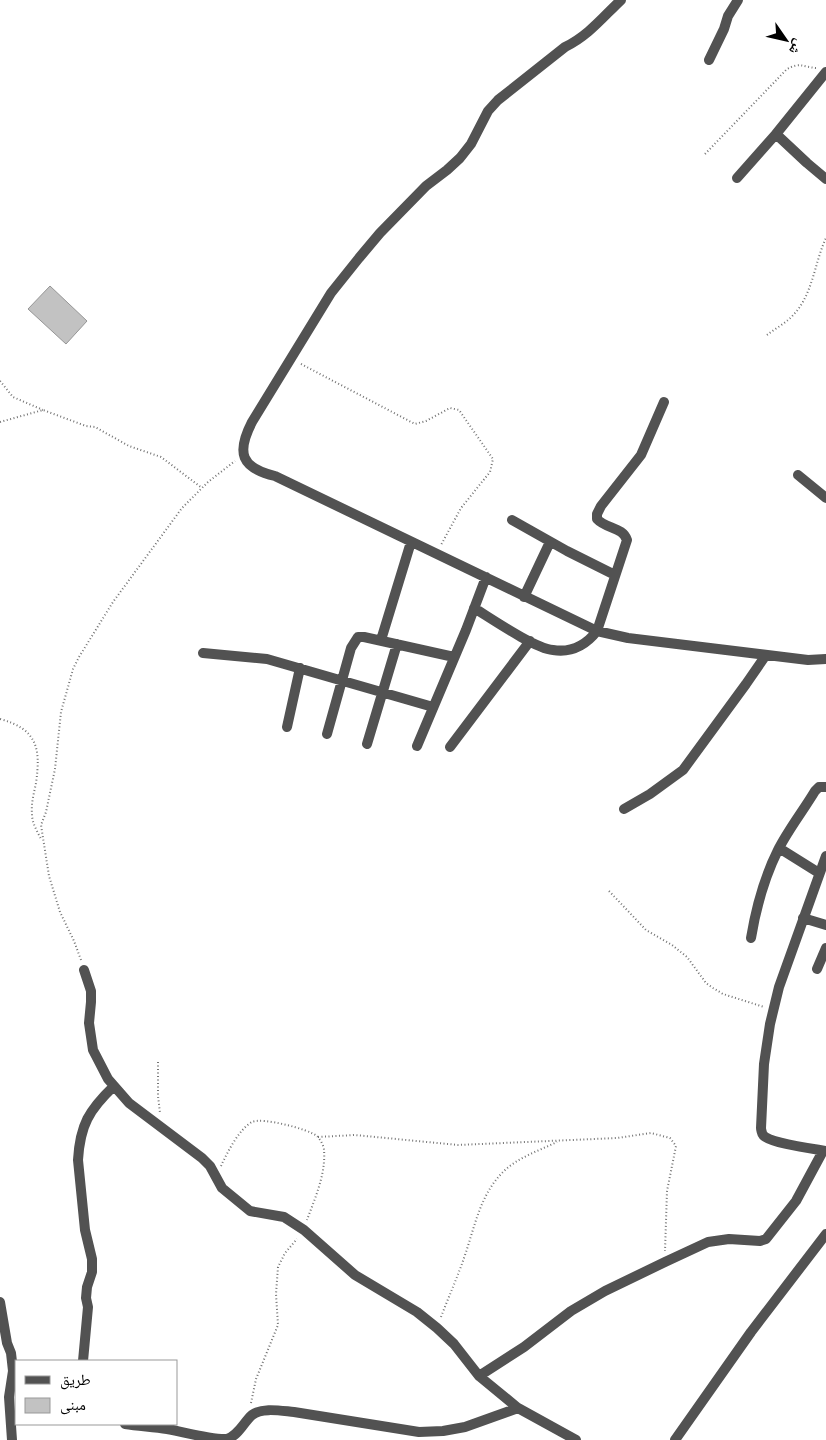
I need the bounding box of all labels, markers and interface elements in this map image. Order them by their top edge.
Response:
north arrow [761,15,811,65]
text: ش [785,36,808,58]
legend [15,1360,178,1425]
text: طريق [60,1371,91,1390]
text: مبنى [60,1396,86,1415]

